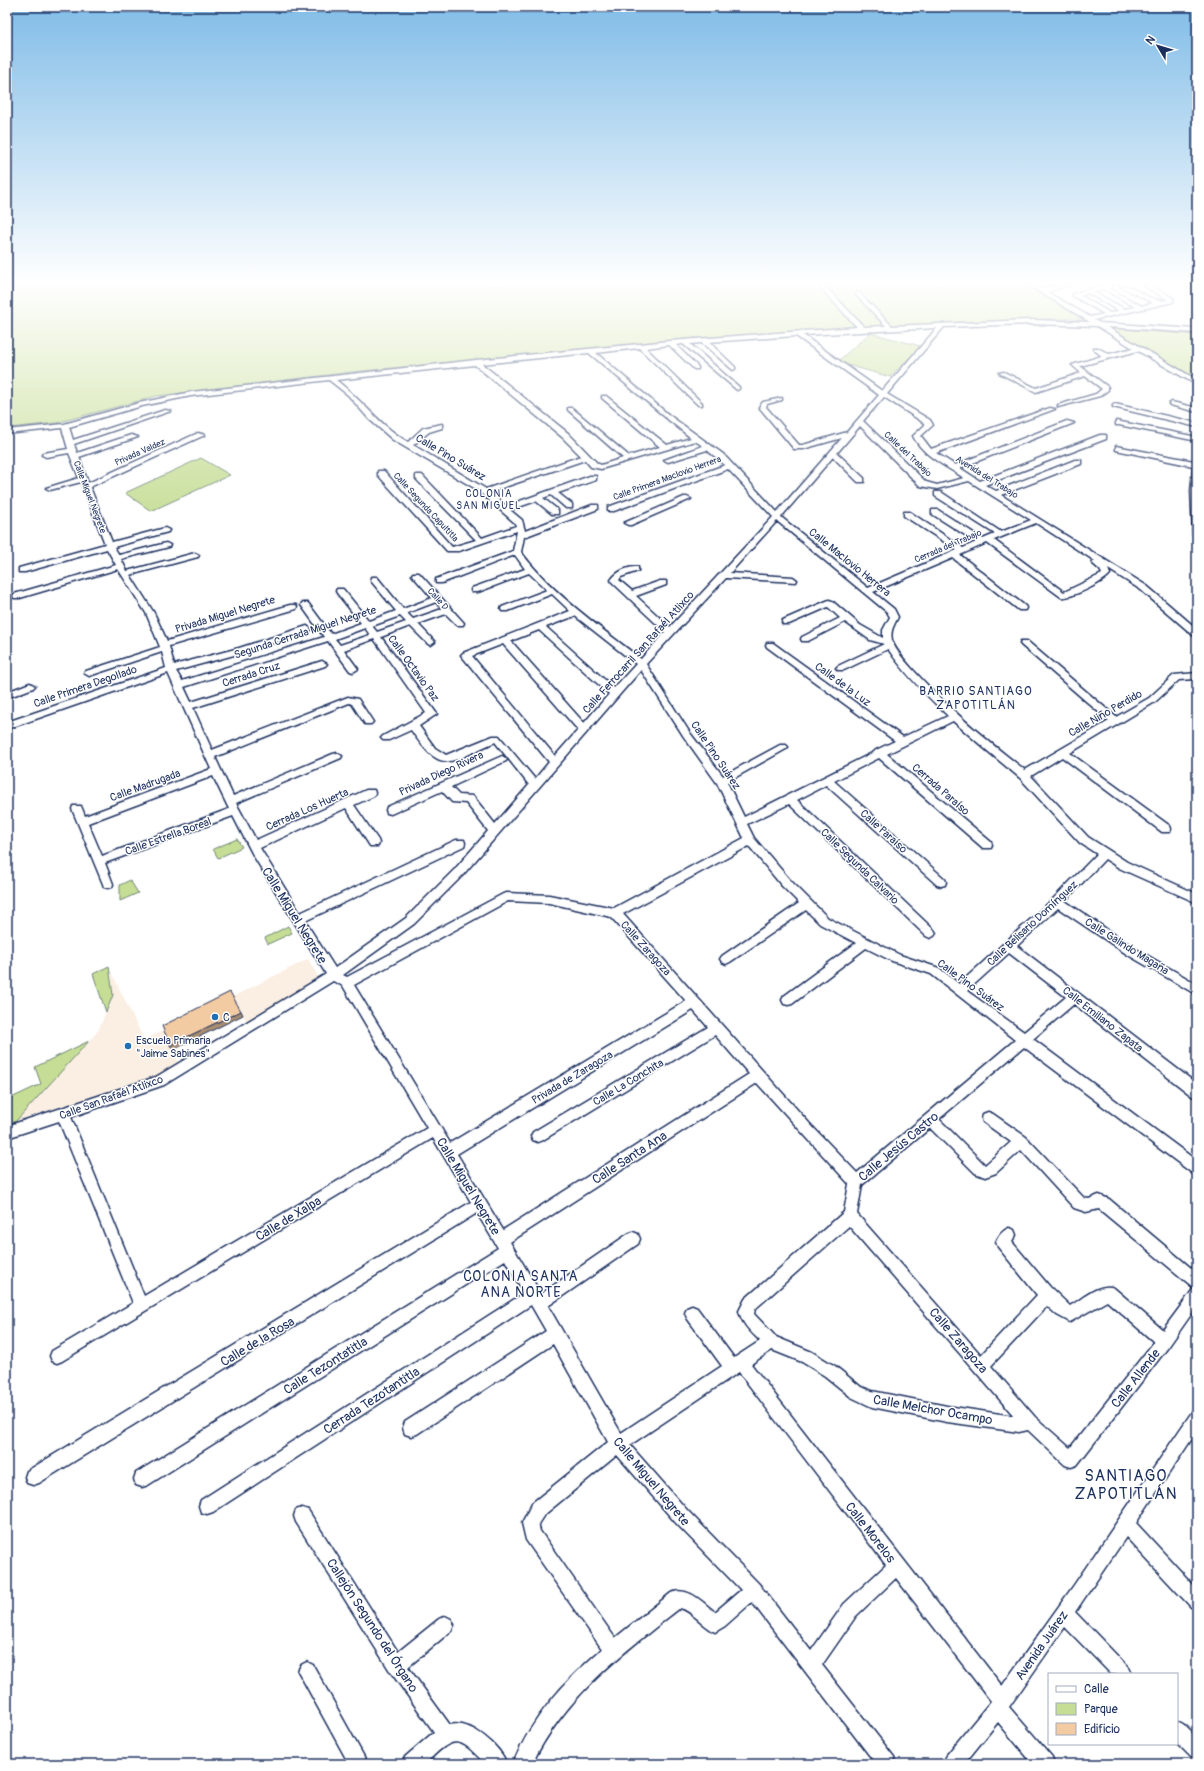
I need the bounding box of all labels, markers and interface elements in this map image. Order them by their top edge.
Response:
north arrow [1138,26,1178,66]
text: N [1143,33,1158,47]
street label: Calle del Trabajo [882,430,934,479]
street label: Calle Pino Suárez [413,431,488,484]
street label: Privada Valdez [113,436,167,468]
street label: Calle Primera Maclovio Herrera [612,454,723,503]
street label: Avenida del Trabajo [953,454,1020,501]
street label: Calle Miguel Negrete [71,459,109,535]
street label: Calle Segunda Capultitla [391,470,461,544]
district label: COLONIA SAN MIGUEL [456,488,522,512]
street label: Calle Maclovio Herrera [806,525,893,599]
street label: Cerrada del Trabajo [913,527,984,566]
street label: Calle D [425,586,451,613]
street label: Calle Ferrocarril San Rafaél Atlixco [580,588,697,716]
street label: Privada Miguel Negrete [174,593,277,636]
street label: Segunda Cerrada Miguel Negrete [232,603,378,662]
street label: Calle Octavio Paz [385,633,442,704]
street label: Cerrada Cruz [221,659,282,690]
street label: Calle de la Luz [812,660,873,709]
street label: Calle Primera Degollado [32,663,139,710]
district label: BARRIO SANTIAGO ZAPOTITLÁN [919,684,1033,713]
street label: Calle Niño Perdido [1066,687,1144,740]
street label: Calle Pino Suárez [688,719,743,792]
street label: Privada Diego Rivera [397,748,485,799]
street label: Cerrada Paraíso [909,761,972,818]
street label: Calle Madrugada [108,767,182,804]
street label: Cerrada Los Huerta [264,785,350,833]
street label: Calle Paraíso [858,807,910,856]
street label: Calle Estrella Boreal [123,815,213,858]
street label: Calle Segunda Calvario [818,826,901,907]
street label: Calle Miguel Negrete [258,864,331,967]
street label: Calle Belisario Domínguez [984,878,1081,969]
street label: Calle Galindo Magaña [1082,915,1171,978]
street label: Calle Zaragoza [618,918,674,978]
street label: Calle Pino Suárez [935,957,1007,1014]
street label: Calle Emiliano Zapata [1060,984,1146,1055]
place label: C [223,1011,230,1024]
marker: C [210,1012,220,1022]
place label: Escuela Primaria "Jaime Sabines" [136,1034,211,1060]
marker: Escuela Primaria "Jaime Sabines" [123,1041,133,1051]
street label: Privada de Zaragoza [529,1048,615,1107]
street label: Calle La Conchita [591,1056,666,1109]
street label: Calle San Rafaél Atlixco [58,1073,165,1122]
street label: Calle Jesús Castro [855,1109,942,1185]
street label: Calle Santa Ana [589,1128,670,1188]
street label: Calle Miguel Negrete [433,1135,504,1239]
street label: Calle de Xalpa [253,1193,324,1245]
district label: COLONIA SANTA ANA NORTE [463,1268,579,1301]
street label: Calle Zaragoza [925,1305,991,1377]
street label: Calle de la Rosa [218,1313,297,1370]
street label: Calle Tezontatitla [281,1334,370,1398]
street label: Calle Allende [1108,1345,1164,1411]
street label: Cerrada Tezotantitla [320,1364,423,1438]
street label: Calle Melchor Ocampo [872,1392,994,1428]
street label: Calle Miguel Negrete [610,1434,693,1530]
district label: SANTIAGO ZAPOTITLÁN [1074,1466,1178,1504]
street label: Calle Morelos [842,1499,899,1566]
street label: Callejón Segundo del Órgano [323,1556,421,1695]
street label: Avenida Juárez [1012,1608,1072,1683]
legend [1048,1673,1178,1745]
text: Calle [1084,1682,1109,1697]
text: Parque [1084,1702,1118,1717]
text: Edificio [1084,1722,1120,1737]

